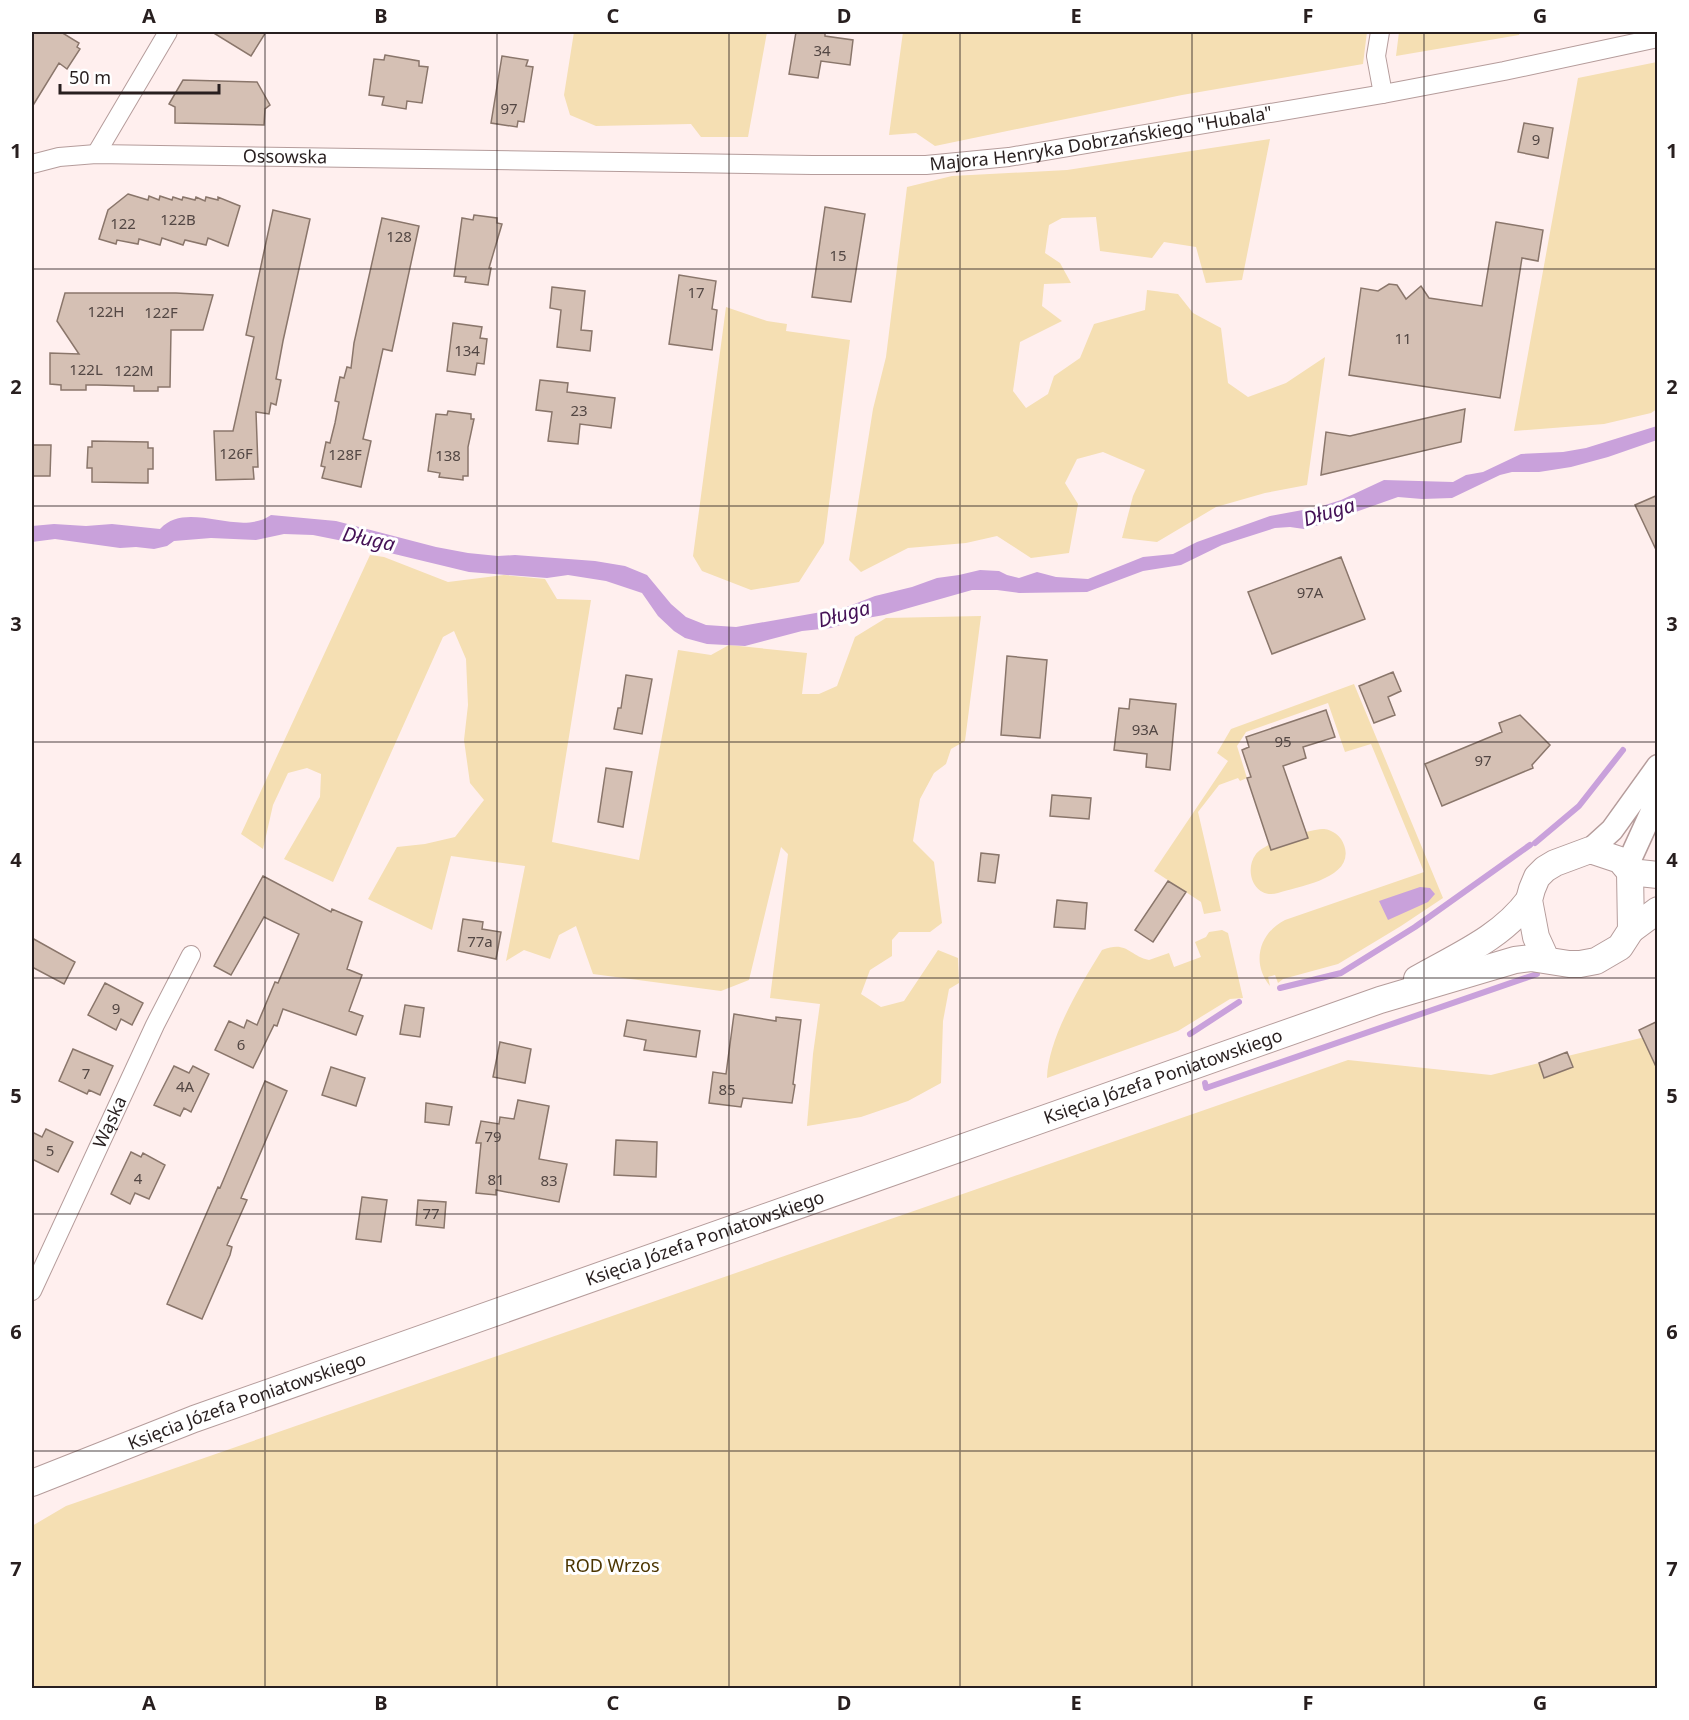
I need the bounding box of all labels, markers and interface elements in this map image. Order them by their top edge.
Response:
text: A [142,2,156,29]
text: B [374,2,388,29]
text: C [607,2,620,29]
text: D [837,2,851,29]
text: E [1070,2,1082,29]
text: F [1303,2,1313,29]
text: G [1533,2,1547,29]
house number: 34 [813,40,831,60]
scale bar [60,57,219,95]
text: 50 m [69,65,111,89]
house number: 97 [500,98,518,118]
street label: Majora Henryka Dobrzańskiego "Hubala" [928,100,1274,176]
house number: 9 [1532,129,1540,149]
text: 1 [10,137,22,164]
text: 1 [1666,137,1678,164]
street label: Ossowska [243,143,327,169]
house number: 122B [160,209,196,229]
house number: 122 [110,213,136,233]
house number: 128 [386,226,412,246]
house number: 15 [829,245,847,265]
house number: 17 [687,282,705,302]
house number: 122H [88,301,124,321]
house number: 122F [144,302,178,322]
house number: 11 [1394,328,1412,348]
house number: 134 [454,340,480,360]
house number: 122L [69,359,103,379]
house number: 122M [114,360,154,380]
text: 2 [10,373,22,400]
text: 2 [1666,373,1678,400]
house number: 23 [570,400,588,420]
house number: 126F [219,443,253,463]
house number: 128F [328,444,362,464]
house number: 138 [435,445,461,465]
water label: Długa [1300,491,1358,532]
water label: Długa [340,520,398,557]
house number: 97A [1297,582,1324,602]
water label: Długa [815,594,873,633]
text: 3 [10,610,22,637]
text: 3 [1666,610,1678,637]
house number: 93A [1132,719,1159,739]
house number: 95 [1274,731,1292,751]
house number: 97 [1474,750,1492,770]
text: 4 [10,846,22,873]
text: 4 [1666,846,1678,873]
house number: 77a [467,931,493,951]
house number: 9 [112,998,120,1018]
street label: Księcia Józefa Poniatowskiego [1040,1022,1286,1129]
house number: 6 [237,1034,245,1054]
house number: 7 [82,1063,90,1083]
house number: 4A [176,1076,194,1096]
house number: 85 [718,1079,736,1099]
text: 5 [10,1082,22,1109]
text: 5 [1666,1082,1678,1109]
street label: Wąska [87,1092,132,1152]
house number: 79 [484,1126,502,1146]
house number: 5 [46,1140,54,1160]
house number: 4 [134,1168,143,1188]
house number: 81 [487,1169,505,1189]
house number: 83 [540,1170,558,1190]
street label: Księcia Józefa Poniatowskiego [582,1184,827,1291]
house number: 77 [422,1203,440,1223]
text: 6 [10,1318,22,1345]
text: 6 [1666,1318,1678,1345]
street label: Księcia Józefa Poniatowskiego [124,1346,369,1455]
park label: ROD Wrzos [564,1553,660,1577]
text: 7 [10,1555,22,1582]
text: 7 [1666,1555,1678,1582]
text: A [142,1689,156,1716]
text: B [374,1689,388,1716]
text: C [607,1689,620,1716]
text: D [837,1689,851,1716]
text: E [1070,1689,1082,1716]
text: F [1303,1689,1313,1716]
text: G [1533,1689,1547,1716]

